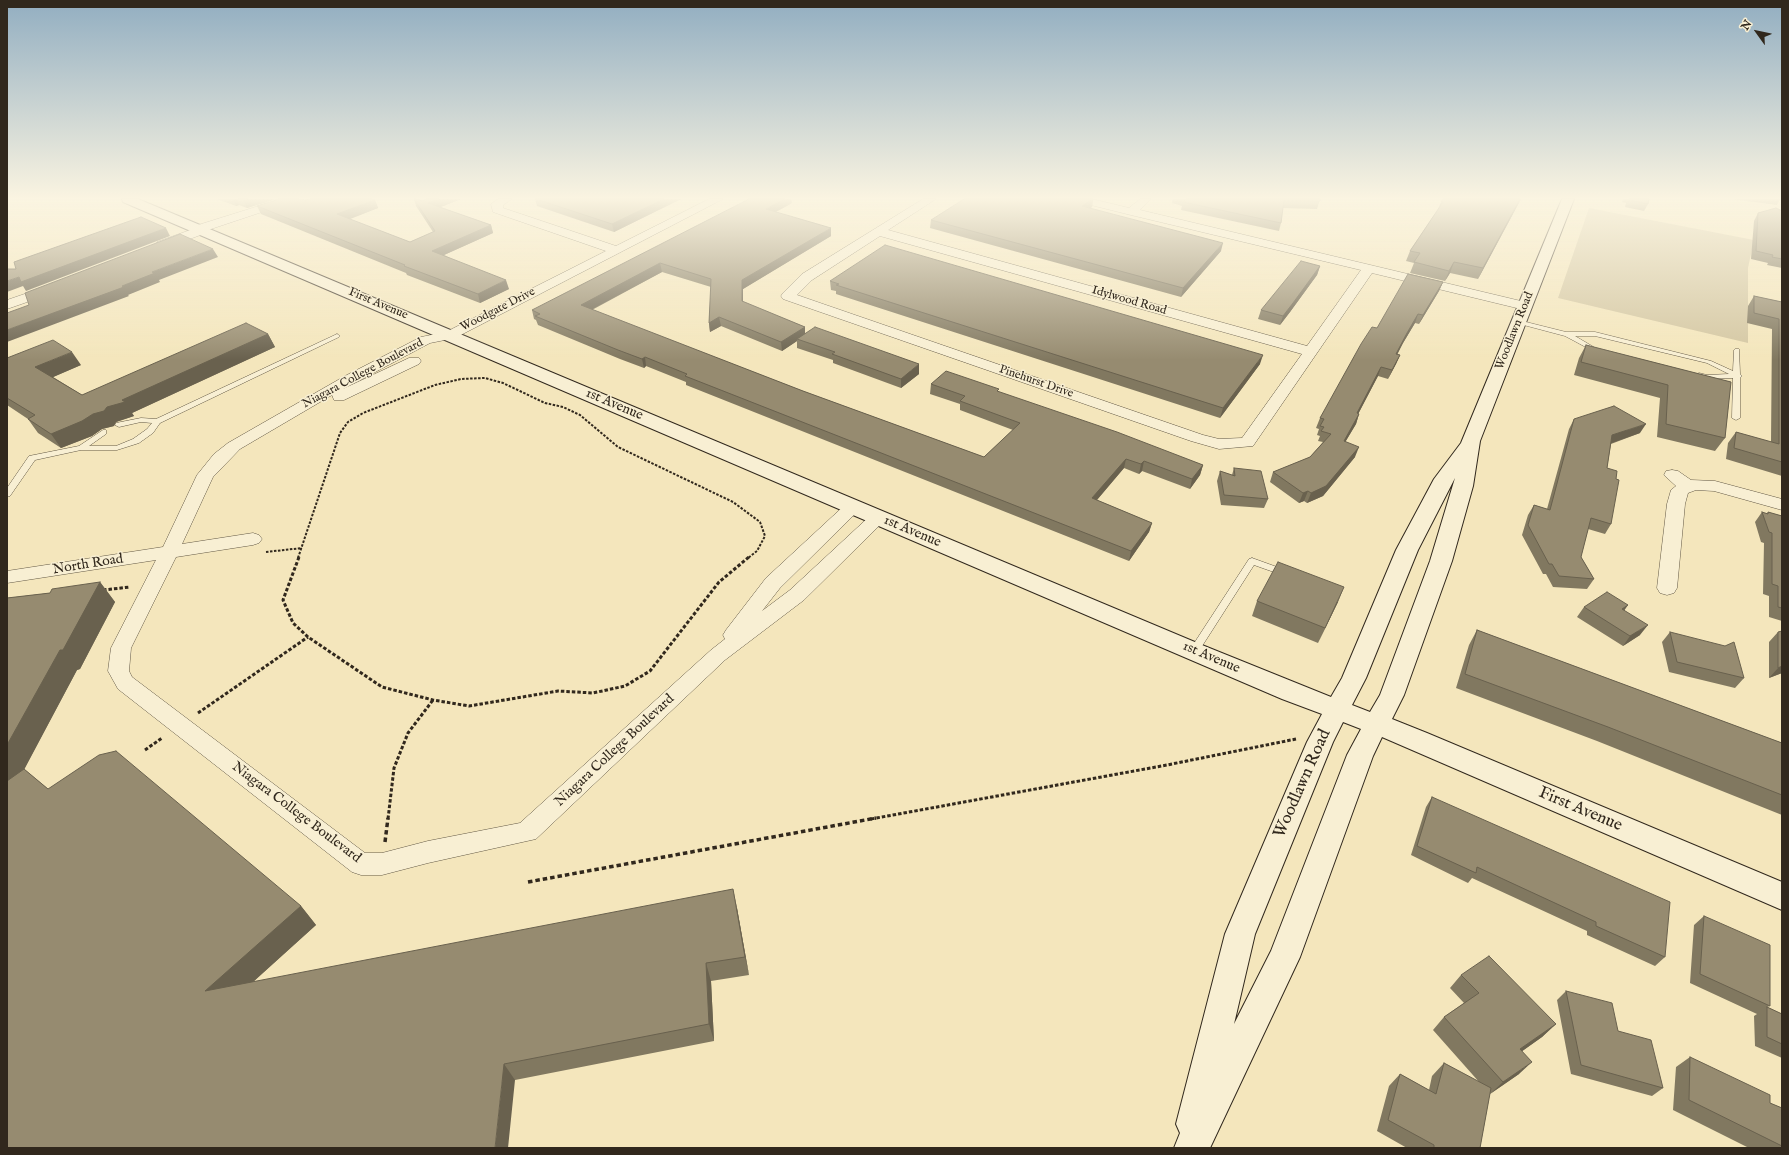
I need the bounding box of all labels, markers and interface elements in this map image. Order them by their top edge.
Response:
north arrow [1737,12,1777,52]
text: N [1738,18,1755,33]
street label: Idylwood Road [1090,283,1168,319]
street label: First Avenue [346,285,410,323]
street label: Woodgate Drive [458,285,538,335]
street label: Woodlawn Road [1493,290,1537,372]
street label: Niagara College Boulevard [300,336,426,412]
street label: Pinehurst Drive [997,363,1075,401]
street label: 1st Avenue [583,385,645,425]
street label: 1st Avenue [881,512,943,552]
street label: North Road [51,551,125,579]
street label: 1st Avenue [1180,638,1242,678]
street label: Niagara College Boulevard [552,691,678,811]
street label: Woodlawn Road [1270,726,1336,842]
street label: Niagara College Boulevard [228,759,364,867]
street label: First Avenue [1535,783,1625,837]

